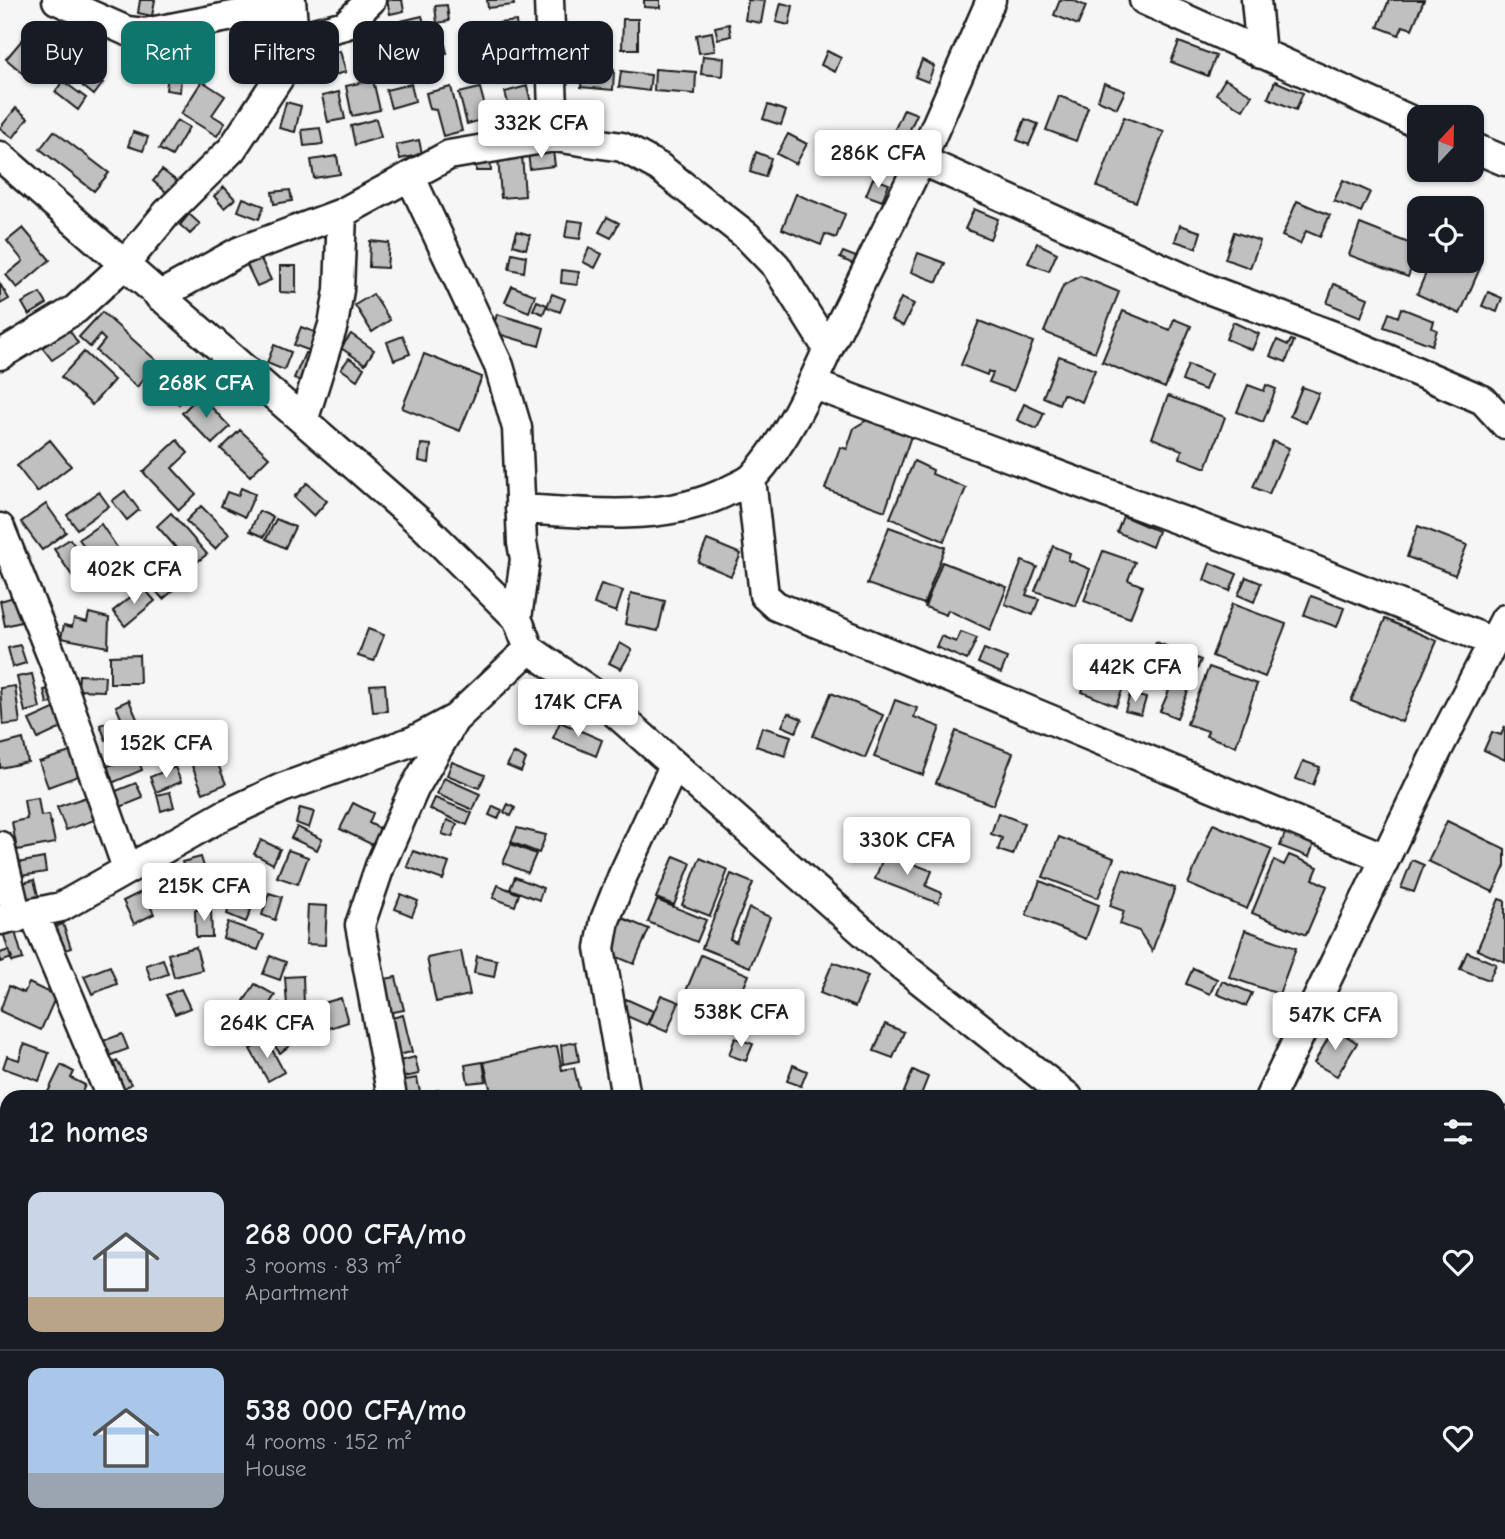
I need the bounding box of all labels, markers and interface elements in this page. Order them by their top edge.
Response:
chip: Buy [21,21,107,84]
chip: Rent [121,21,215,84]
chip: Filters [229,21,339,84]
chip: New [353,21,444,84]
chip: Apartment [458,21,613,84]
pin: 332K CFA [469,100,613,160]
north arrow [1407,105,1484,182]
map controls [1407,105,1484,273]
text: 332K CFA [494,109,588,136]
pin: 286K CFA [806,130,950,190]
text: 286K CFA [831,139,925,166]
button: locate [1407,196,1484,273]
pin: 268K CFA [134,360,278,420]
text: 268K CFA [159,369,253,396]
pin: 402K CFA [62,546,206,606]
text: 402K CFA [87,555,181,582]
pin: 442K CFA [1063,644,1207,704]
text: 442K CFA [1089,653,1181,680]
pin: 174K CFA [506,680,650,739]
text: 174K CFA [534,688,622,715]
pin: 152K CFA [94,720,238,780]
text: 152K CFA [120,729,212,756]
pin: 330K CFA [835,818,979,877]
text: 330K CFA [859,826,955,853]
pin: 215K CFA [132,864,276,923]
text: 215K CFA [158,872,250,899]
pin: 538K CFA [669,990,813,1049]
pin: 547K CFA [1263,992,1407,1052]
text: 538K CFA [694,998,788,1025]
pin: 264K CFA [195,1000,339,1060]
text: 547K CFA [1289,1001,1381,1028]
text: 264K CFA [220,1009,314,1036]
icon: filters [1439,1113,1477,1151]
text: 12 homes [28,1115,148,1150]
text: 268 000 CFA/mo [245,1217,466,1252]
icon: home [84,1220,168,1304]
icon: heart [1439,1243,1477,1281]
text: 3 rooms · 83 m² [245,1252,401,1279]
text: Apartment [245,1279,348,1306]
text: 538 000 CFA/mo [245,1393,467,1428]
icon: home [84,1396,168,1480]
icon: heart [1439,1419,1477,1457]
text: 4 rooms · 152 m² [245,1428,411,1455]
text: House [245,1455,307,1482]

